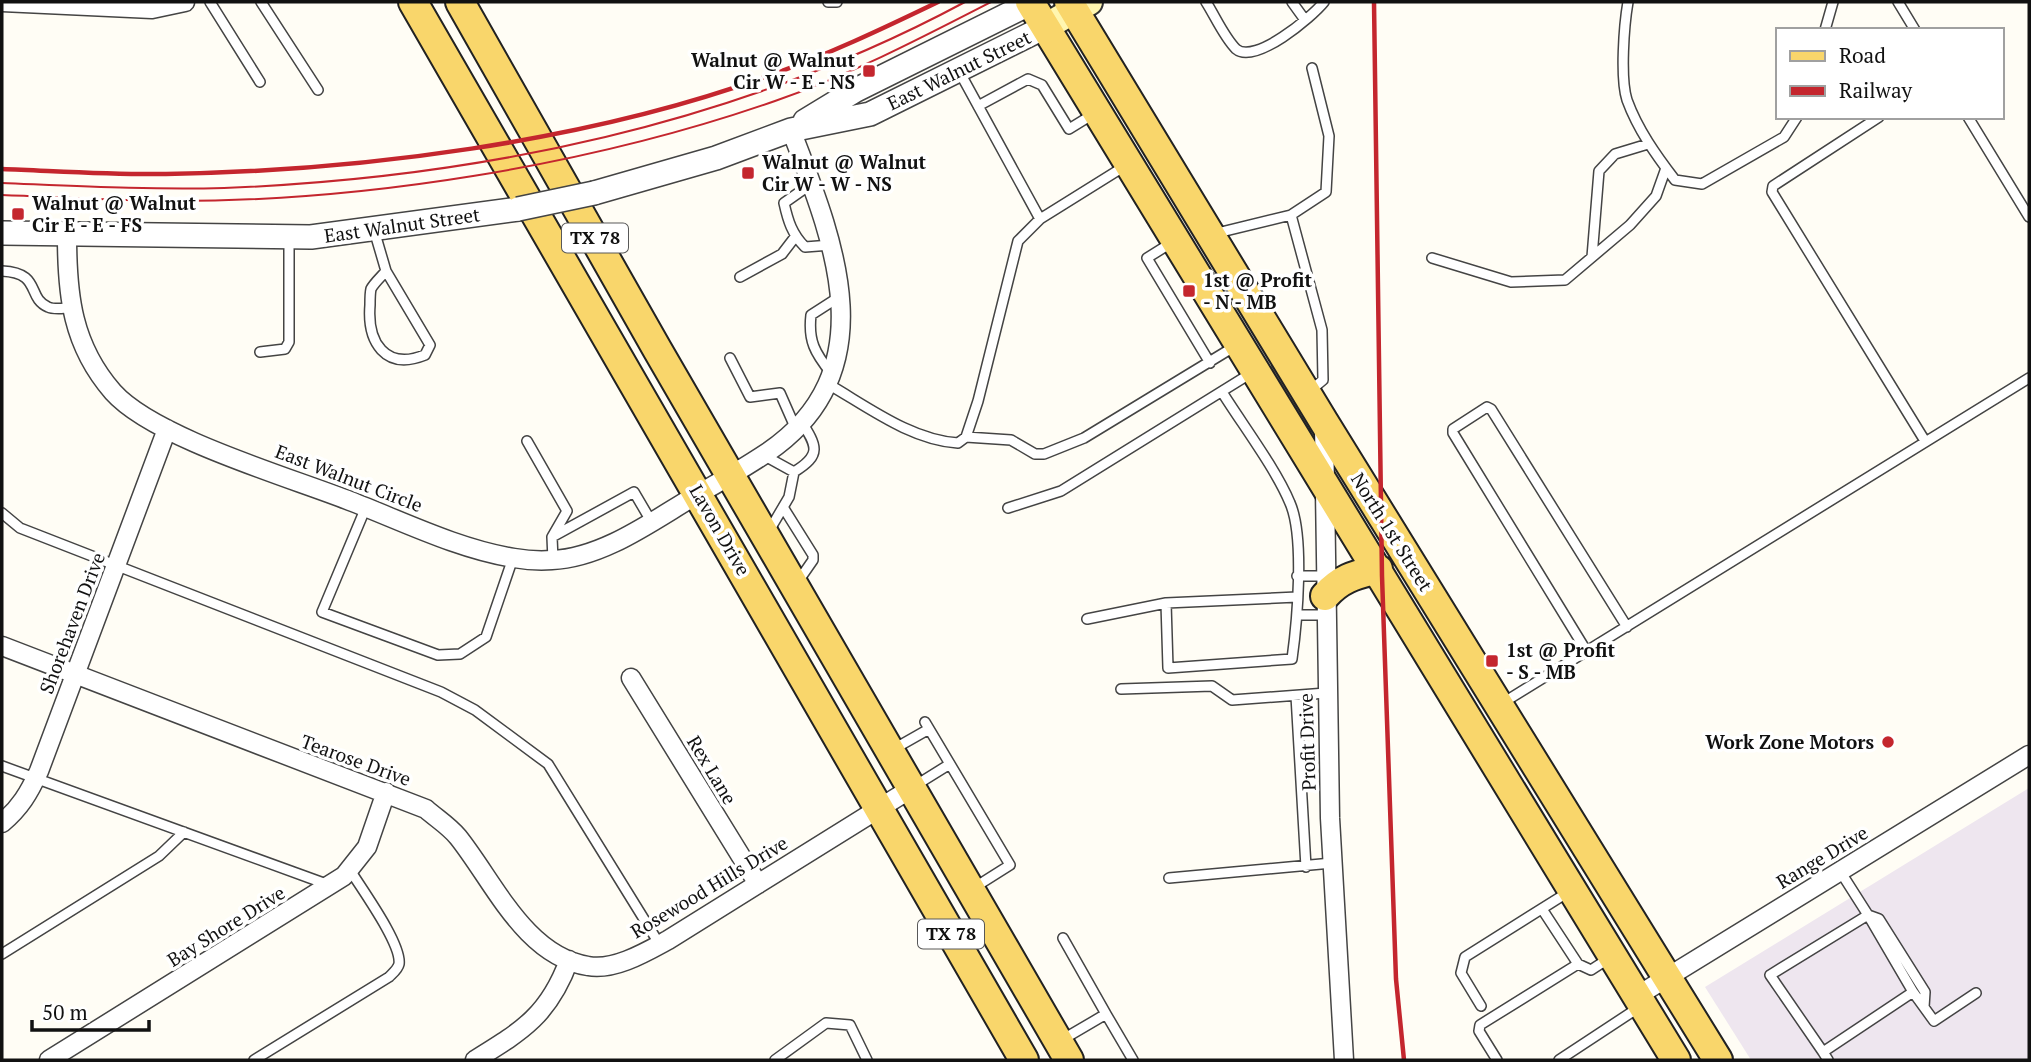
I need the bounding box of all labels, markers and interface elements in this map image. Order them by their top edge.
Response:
street label: East Walnut Street [883,24,1035,115]
legend [1776,28,2003,119]
text: Road [1839,41,1886,69]
place label: Walnut @ Walnut Cir W - E - NS [691,47,855,94]
marker: Walnut @ Walnut Cir W - E - NS [861,63,877,79]
text: Railway [1839,76,1913,104]
place label: Walnut @ Walnut Cir W - W - NS [762,149,927,196]
marker: Walnut @ Walnut Cir W - W - NS [740,165,756,181]
place label: Walnut @ Walnut Cir E - E - FS [32,190,197,237]
street label: East Walnut Street [322,201,481,248]
marker: Walnut @ Walnut Cir E - E - FS [10,206,26,222]
road number: TX 78 [562,224,628,252]
place label: 1st @ Profit - N - MB [1203,267,1312,314]
marker: 1st @ Profit - N - MB [1181,283,1197,299]
street label: East Walnut Circle [272,438,426,517]
street label: North 1st Street [1346,468,1439,596]
street label: Lavon Drive [684,480,757,580]
street label: Shorehaven Drive [33,549,110,697]
place label: 1st @ Profit - S - MB [1506,637,1615,684]
marker: 1st @ Profit - S - MB [1484,653,1500,669]
street label: Profit Drive [1292,693,1321,791]
street label: Tearose Drive [298,728,415,791]
place label: Work Zone Motors [1705,729,1874,754]
street label: Rex Lane [682,731,743,809]
marker: Work Zone Motors [1880,734,1896,750]
street label: Range Drive [1771,819,1872,894]
street label: Rosewood Hills Drive [626,830,792,943]
street label: Bay Shore Drive [162,879,289,972]
road number: TX 78 [918,919,984,948]
scale bar [32,988,149,1032]
text: 50 m [42,998,88,1026]

